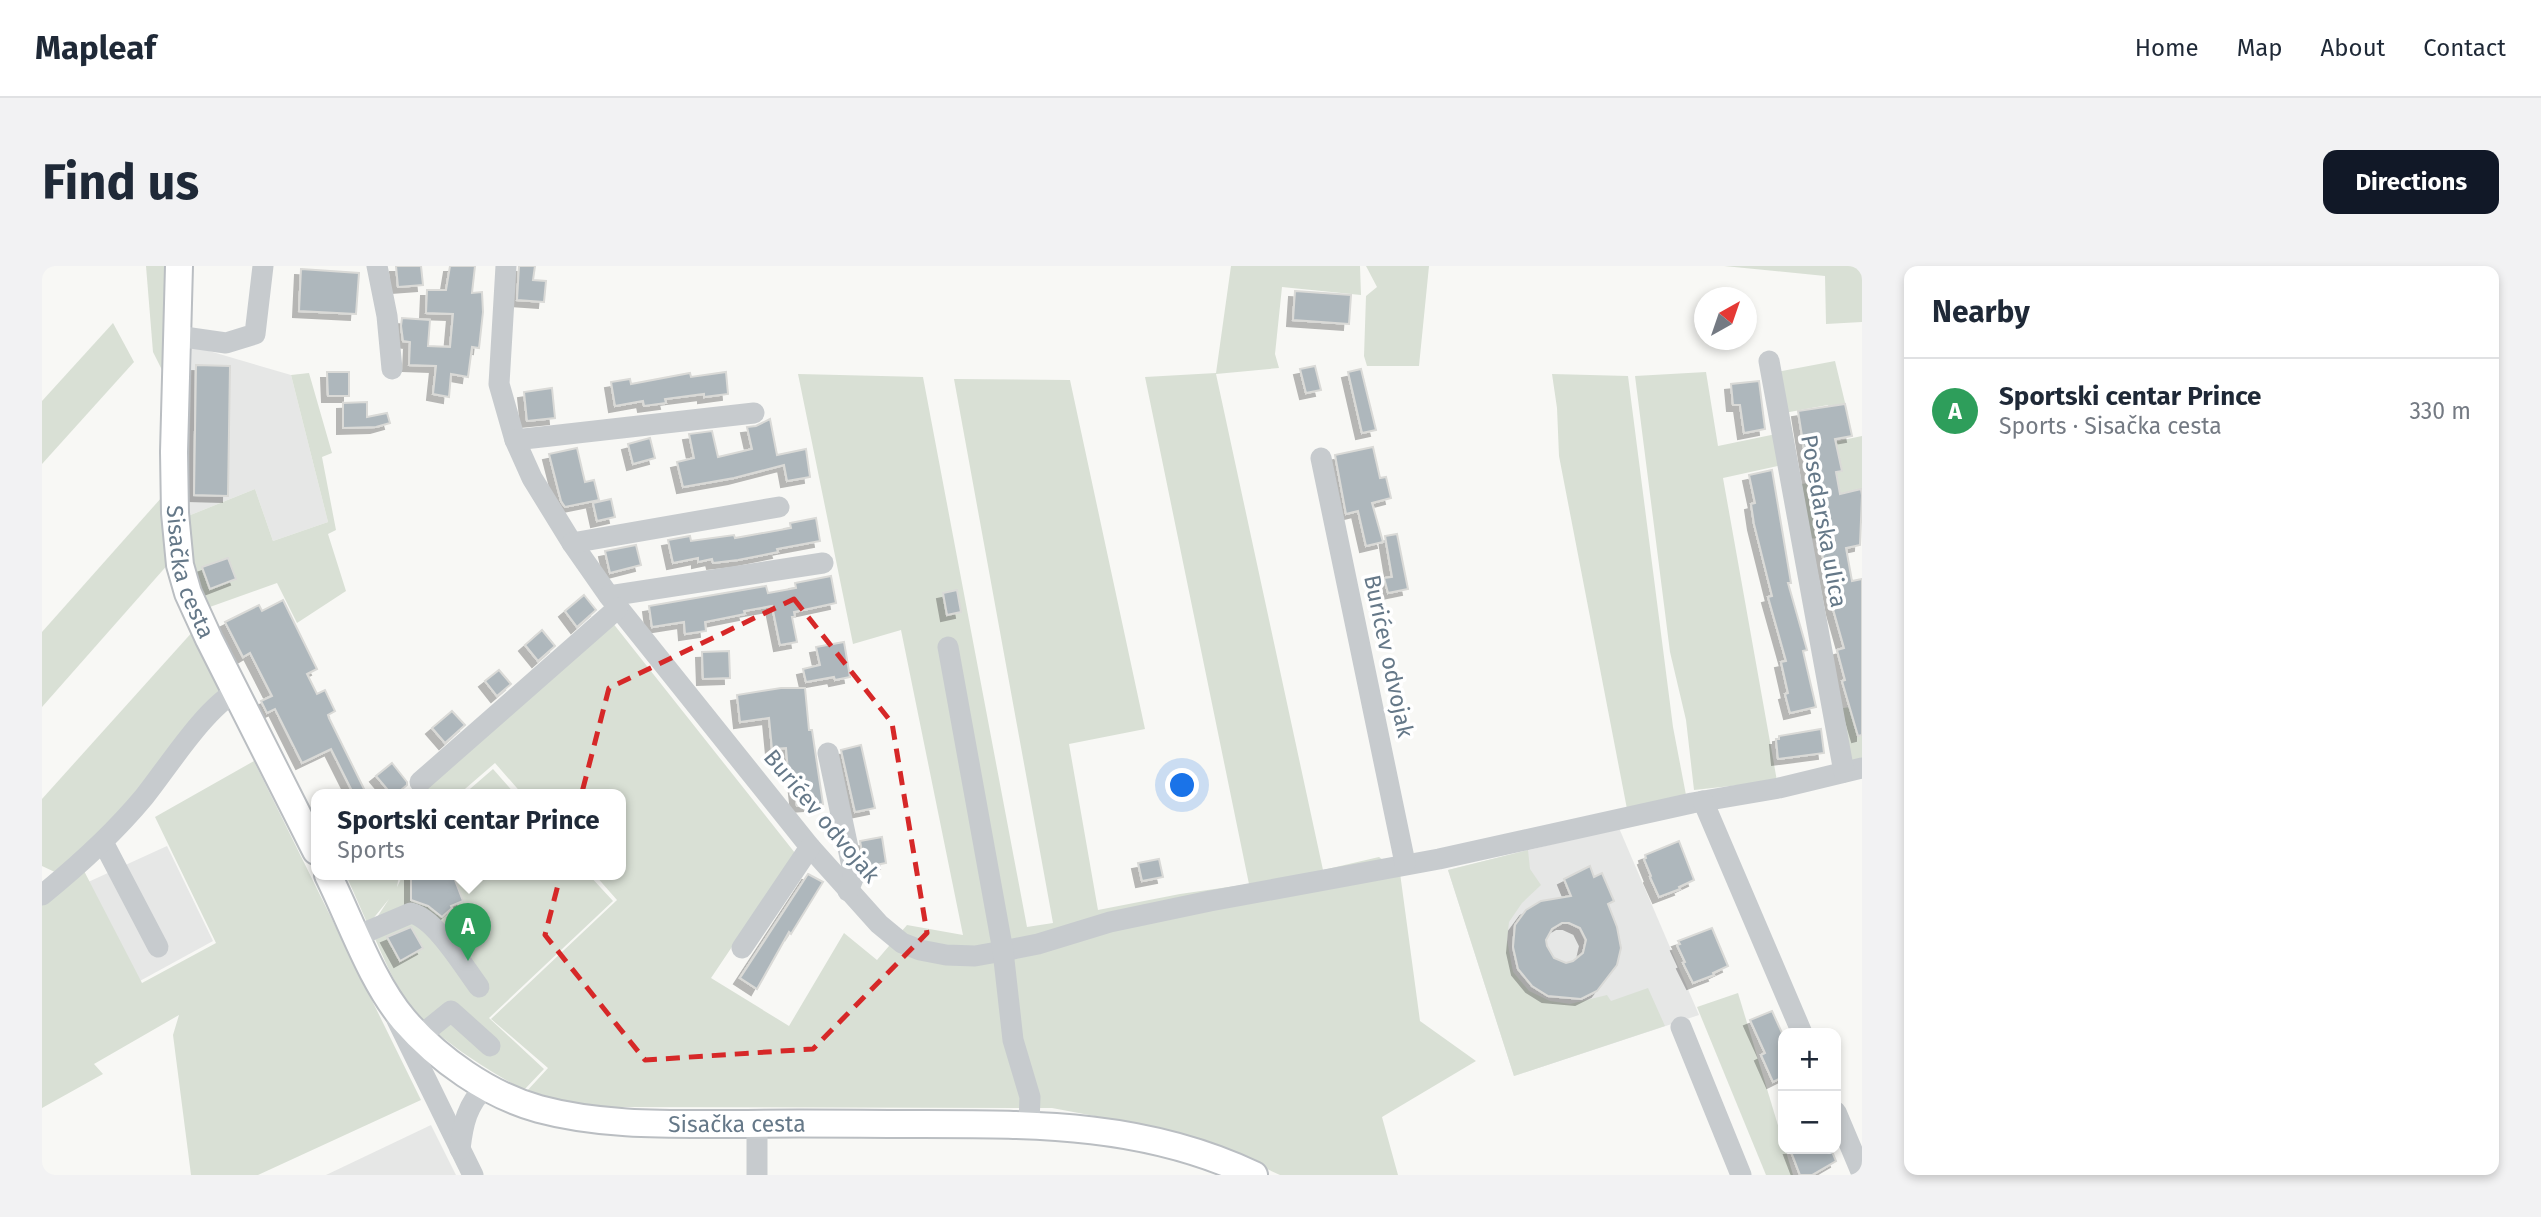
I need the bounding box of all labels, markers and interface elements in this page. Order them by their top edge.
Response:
text: Mapleaf [35,28,156,68]
text: Home [2135,34,2199,62]
text: Map [2237,34,2283,62]
text: About [2321,34,2385,62]
text: Contact [2423,34,2506,62]
button: Directions [2323,150,2499,214]
text: Find us [42,153,199,212]
north arrow [1694,287,1757,350]
text: Nearby [1932,294,2030,330]
text: Sportski centar Prince [1999,381,2261,412]
text: A [1948,397,1962,425]
text: 330 m [2409,397,2471,425]
text: Sports · Sisačka cesta [1999,412,2222,440]
street label: Posedarska ulica [1795,432,1853,610]
street label: Sisačka cesta [161,505,221,643]
street label: Burićev odvojak [1358,572,1420,740]
street label: Burićev odvojak [758,744,886,889]
your location [1165,768,1199,802]
popup [311,789,626,880]
text: Sportski centar Prince [337,805,600,836]
text: Sports [337,836,405,864]
pin: A [445,903,491,961]
map controls [1778,1028,1841,1154]
button: + [1778,1028,1841,1091]
button: − [1778,1091,1841,1154]
street label: Sisačka cesta [668,1110,806,1138]

